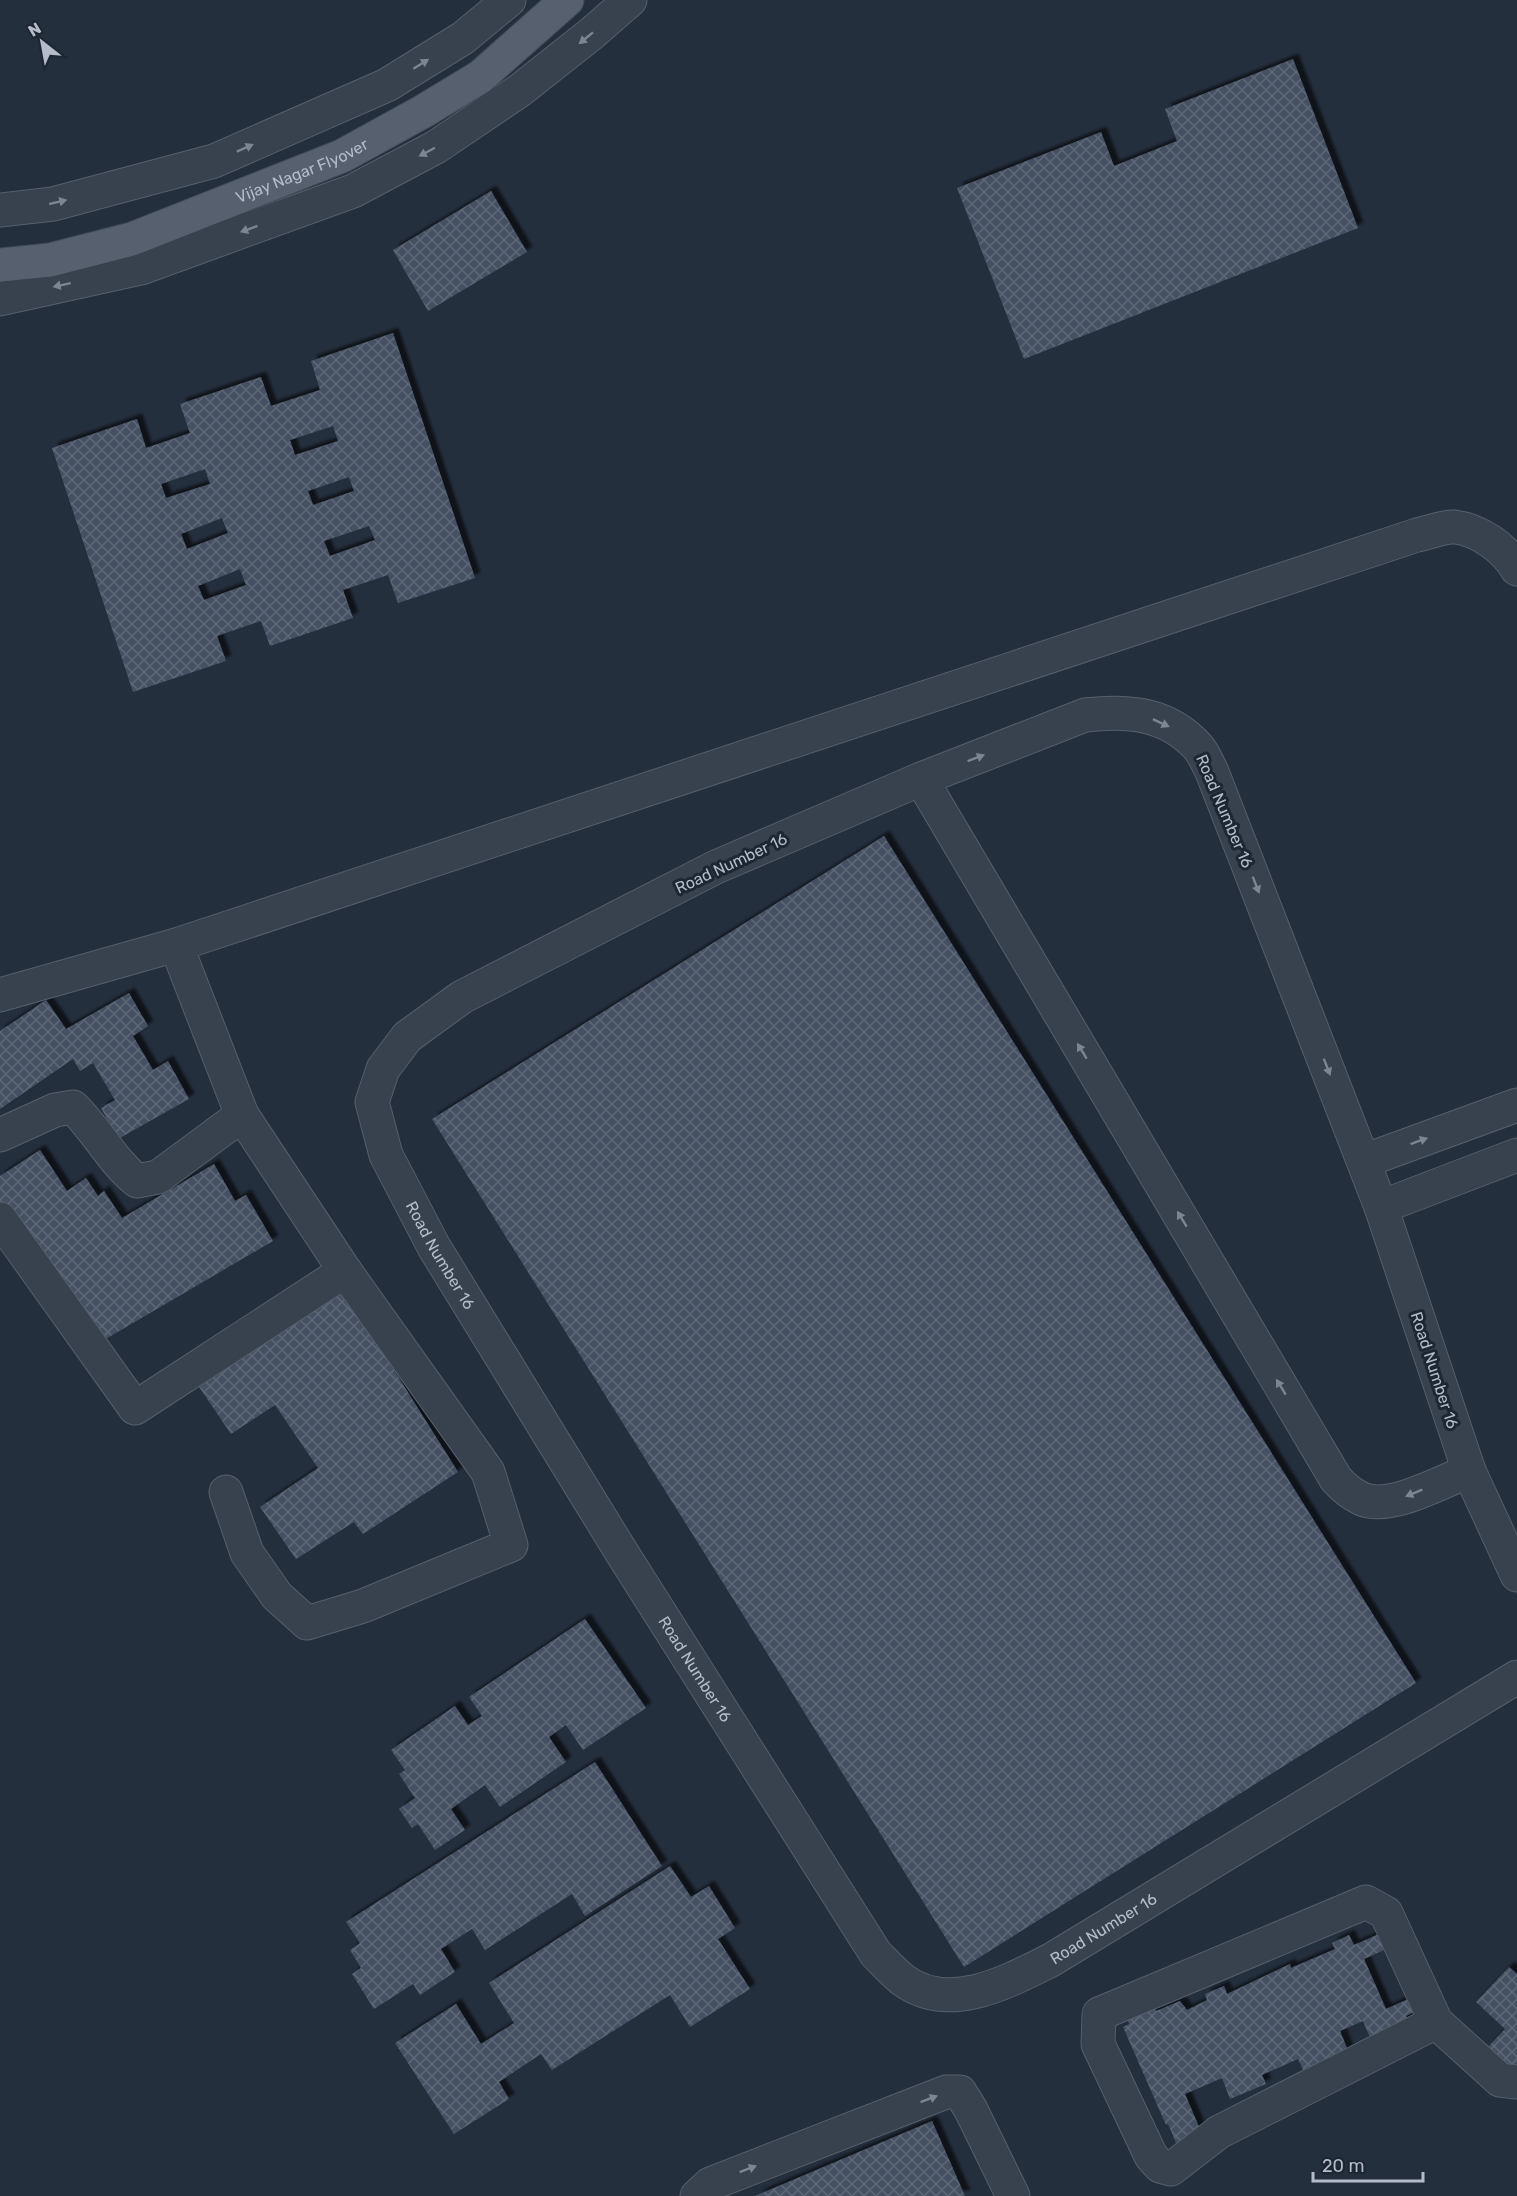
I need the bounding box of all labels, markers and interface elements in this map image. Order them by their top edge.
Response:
north arrow [12,12,72,72]
text: N [25,18,44,41]
one-way arrow [578,32,593,44]
one-way arrow [412,59,429,70]
street label: Vijay Nagar Flyover [233,135,371,207]
one-way arrow [236,143,254,153]
one-way arrow [418,146,436,156]
one-way arrow [49,197,67,207]
one-way arrow [239,224,257,234]
one-way arrow [53,281,72,290]
one-way arrow [1152,718,1169,727]
street label: Road Number 16 [1192,752,1257,871]
one-way arrow [967,753,985,762]
street label: Road Number 16 [672,829,791,898]
one-way arrow [1252,876,1262,894]
one-way arrow [1077,1043,1088,1059]
one-way arrow [1322,1058,1332,1076]
one-way arrow [1410,1135,1428,1145]
street label: Road Number 16 [402,1198,479,1313]
one-way arrow [1176,1211,1187,1227]
street label: Road Number 16 [1407,1309,1462,1431]
one-way arrow [1276,1379,1287,1395]
one-way arrow [1405,1488,1423,1498]
street label: Road Number 16 [654,1613,736,1726]
street label: Road Number 16 [1047,1889,1161,1968]
one-way arrow [921,2093,939,2103]
scale bar [1313,2145,1422,2183]
text: 20 m [1322,2155,1364,2177]
one-way arrow [739,2164,757,2174]

